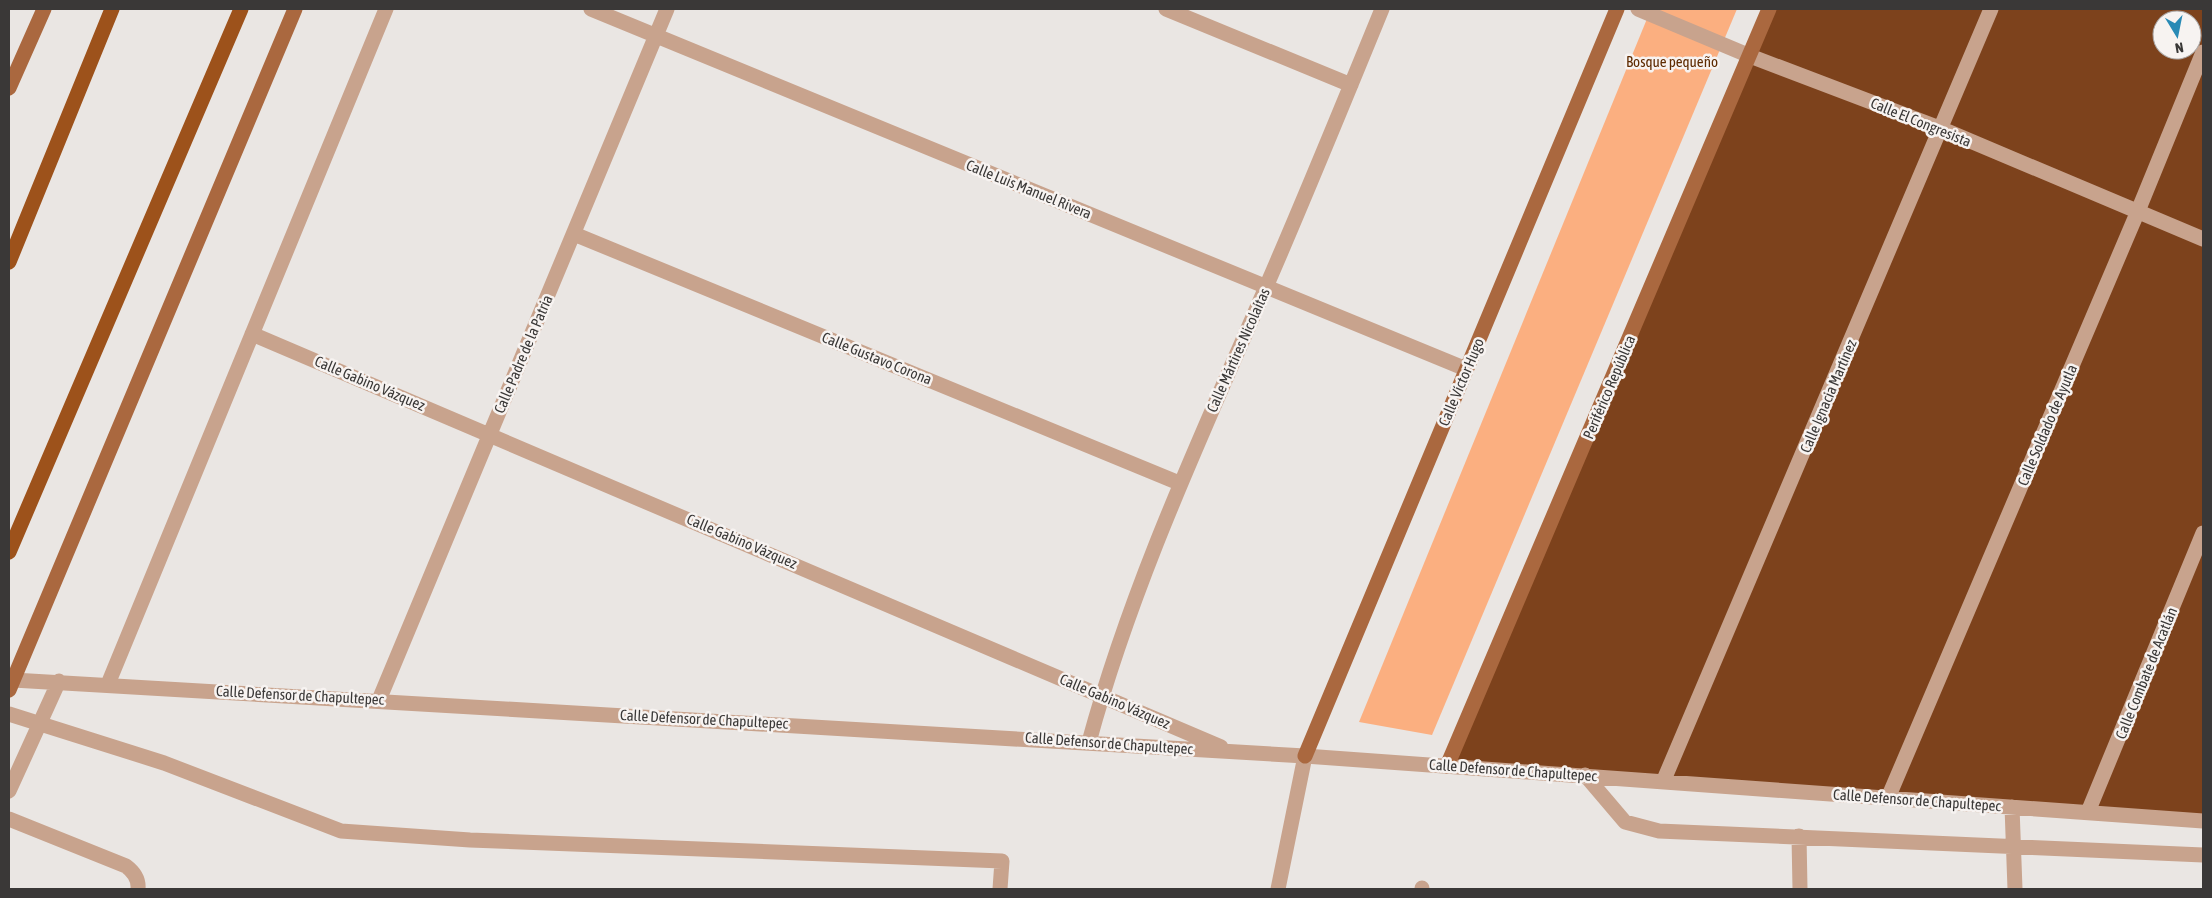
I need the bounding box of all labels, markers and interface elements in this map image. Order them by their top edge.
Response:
north arrow [2152,10,2202,60]
text: N [2174,39,2185,56]
park label: Bosque pequeño [1626,53,1718,70]
street label: Calle El Congresista [1868,94,1974,150]
street label: Calle Luis Manuel Rivera [964,156,1094,222]
street label: Calle Mártires Nicolaítas [1203,285,1273,415]
street label: Calle Padre de la Patria [490,292,556,416]
street label: Calle Gustavo Corona [820,328,934,388]
street label: Periférico República [1579,333,1639,441]
street label: Calle Víctor Hugo [1435,336,1487,428]
street label: Calle Ignacia Martínez [1796,336,1860,455]
street label: Calle Gabino Vázquez [312,352,428,414]
street label: Calle Soldado de Ayutla [2014,362,2080,488]
street label: Calle Gabino Vázquez [684,510,800,572]
street label: Calle Combate de Acatlán [2112,605,2180,741]
street label: Calle Gabino Vázquez [1057,670,1173,732]
street label: Calle Defensor de Chapultepec [215,682,385,708]
street label: Calle Defensor de Chapultepec [619,706,789,732]
street label: Calle Defensor de Chapultepec [1024,729,1194,757]
street label: Calle Defensor de Chapultepec [1428,756,1598,784]
street label: Calle Defensor de Chapultepec [1832,786,2002,814]

